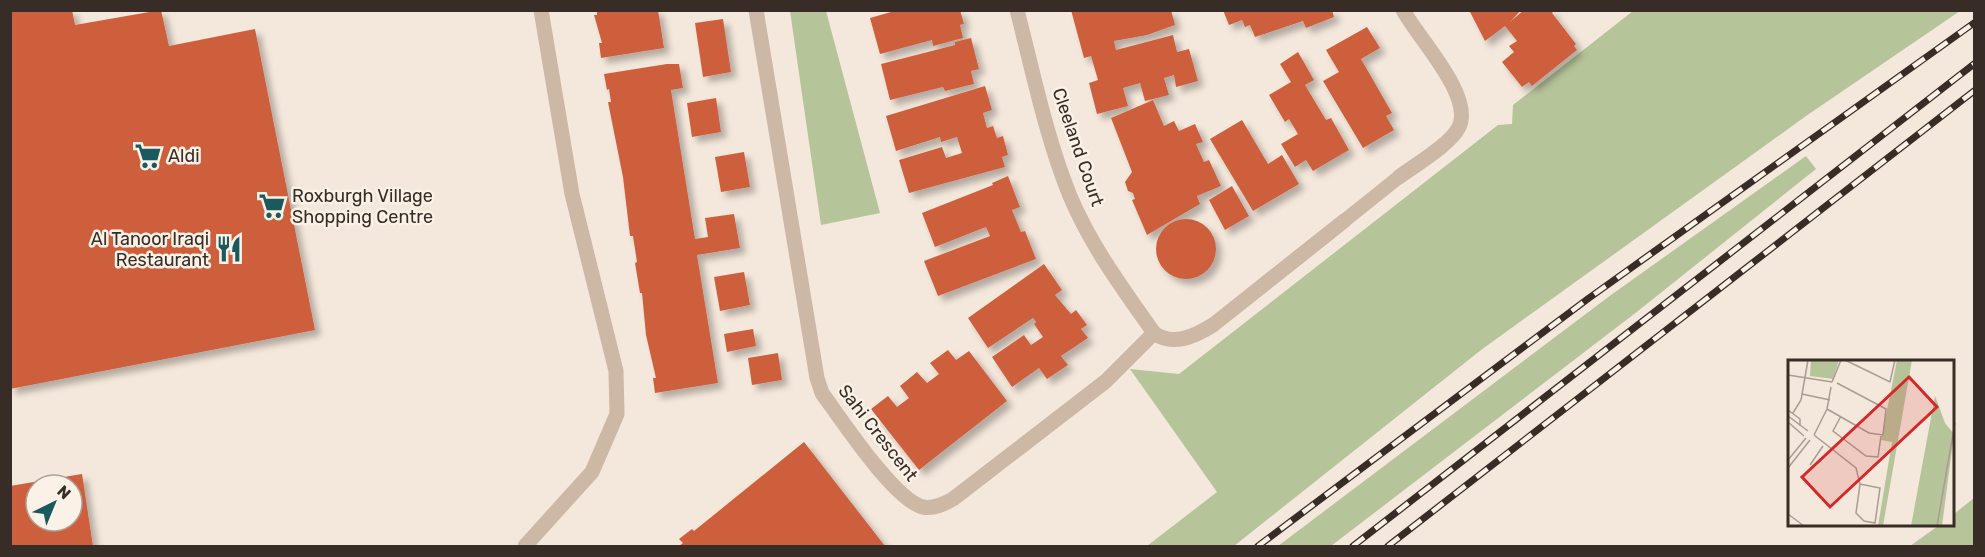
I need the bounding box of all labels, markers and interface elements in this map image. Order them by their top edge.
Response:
street label: Cleeland Court [1047,85,1109,209]
supermarket icon: Aldi [133,141,163,171]
place label: Aldi [168,145,200,167]
place label: Roxburgh Village Shopping Centre [292,185,433,228]
supermarket icon: Roxburgh Village Shopping Centre [257,191,287,221]
place label: Al Tanoor Iraqi Restaurant [91,228,209,271]
restaurant icon: Al Tanoor Iraqi Restaurant [214,234,244,264]
inset map [1788,360,1955,527]
street label: Sahi Crescent [833,380,923,486]
north arrow [24,473,84,533]
text: N [53,482,75,503]

